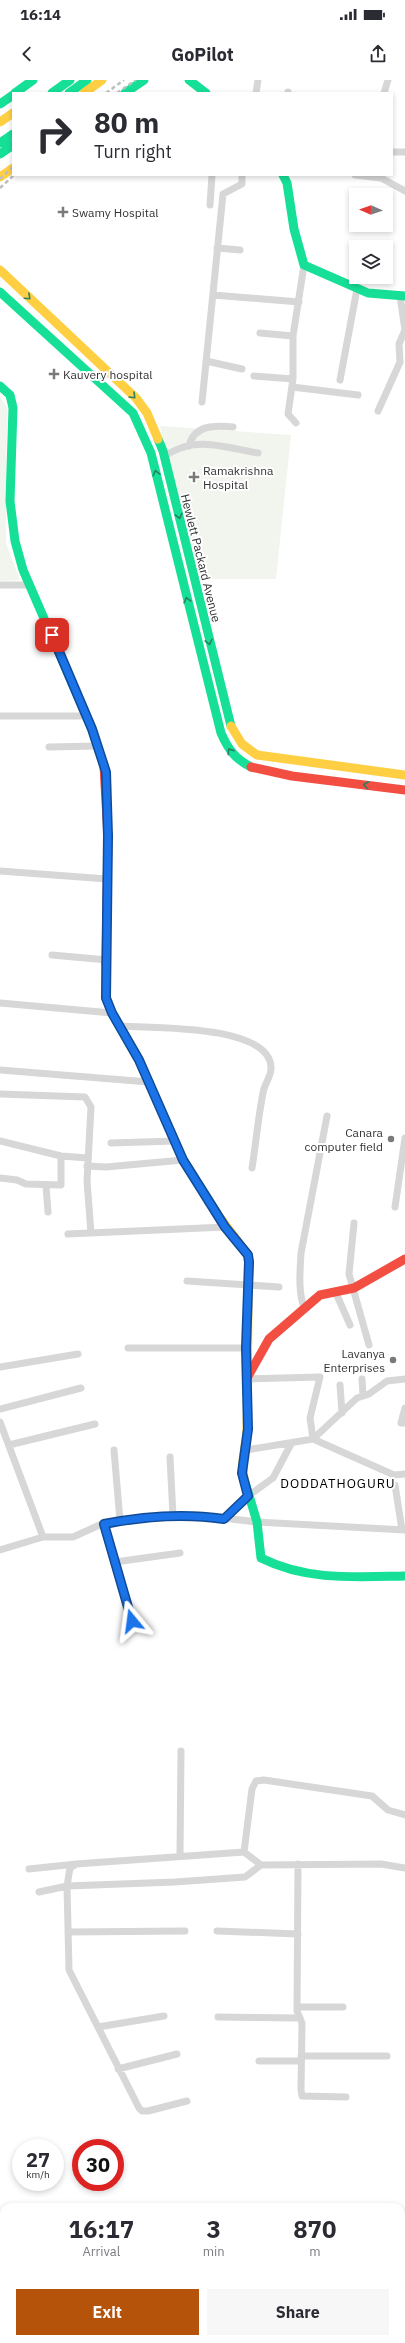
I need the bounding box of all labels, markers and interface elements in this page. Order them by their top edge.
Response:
text: 16:14 [20,5,61,24]
icon: back [16,43,38,65]
text: GoPilot [171,43,234,66]
icon: share [367,43,389,65]
text: 80 m [94,104,159,141]
icon: right [28,108,80,160]
text: Turn right [94,140,172,163]
north arrow [349,188,393,232]
map controls [349,188,393,284]
place label: Swamy Hospital [72,205,159,220]
marker: Swamy Hospital [57,206,69,218]
button: layers [349,240,393,284]
one-way arrow [23,292,31,300]
place label: Kauvery hospital [63,367,153,382]
marker: Kauvery hospital [48,368,60,380]
one-way arrow [128,391,136,399]
place label: Ramakrishna Hospital [203,463,274,492]
one-way arrow [152,470,161,477]
marker: Ramakrishna Hospital [188,471,200,483]
street label: Hewlett Packard Avenue [178,492,224,624]
one-way arrow [174,513,182,519]
one-way arrow [184,596,192,603]
pin [35,618,69,652]
icon: arrive [41,624,63,646]
one-way arrow [205,639,213,645]
one-way arrow [227,748,235,755]
one-way arrow [363,781,369,790]
place label: Canara computer field [304,1125,384,1154]
marker: Canara computer field [386,1134,396,1144]
place label: Lavanya Enterprises [323,1346,386,1375]
marker: Lavanya Enterprises [388,1355,398,1365]
district label: DODDATHOGURU [280,1475,396,1492]
position arrow [111,1600,153,1642]
speed limit sign: 30 [72,2139,124,2191]
text: 27 [26,2146,50,2173]
text: km/h [26,2168,50,2181]
text: 16:17 [69,2213,134,2245]
text: 3 [206,2213,221,2245]
text: 870 [293,2213,336,2245]
text: Arrival [82,2243,120,2260]
text: min [203,2243,225,2260]
text: m [309,2243,320,2260]
button: Exit [16,2289,199,2335]
button: Share [207,2289,389,2335]

